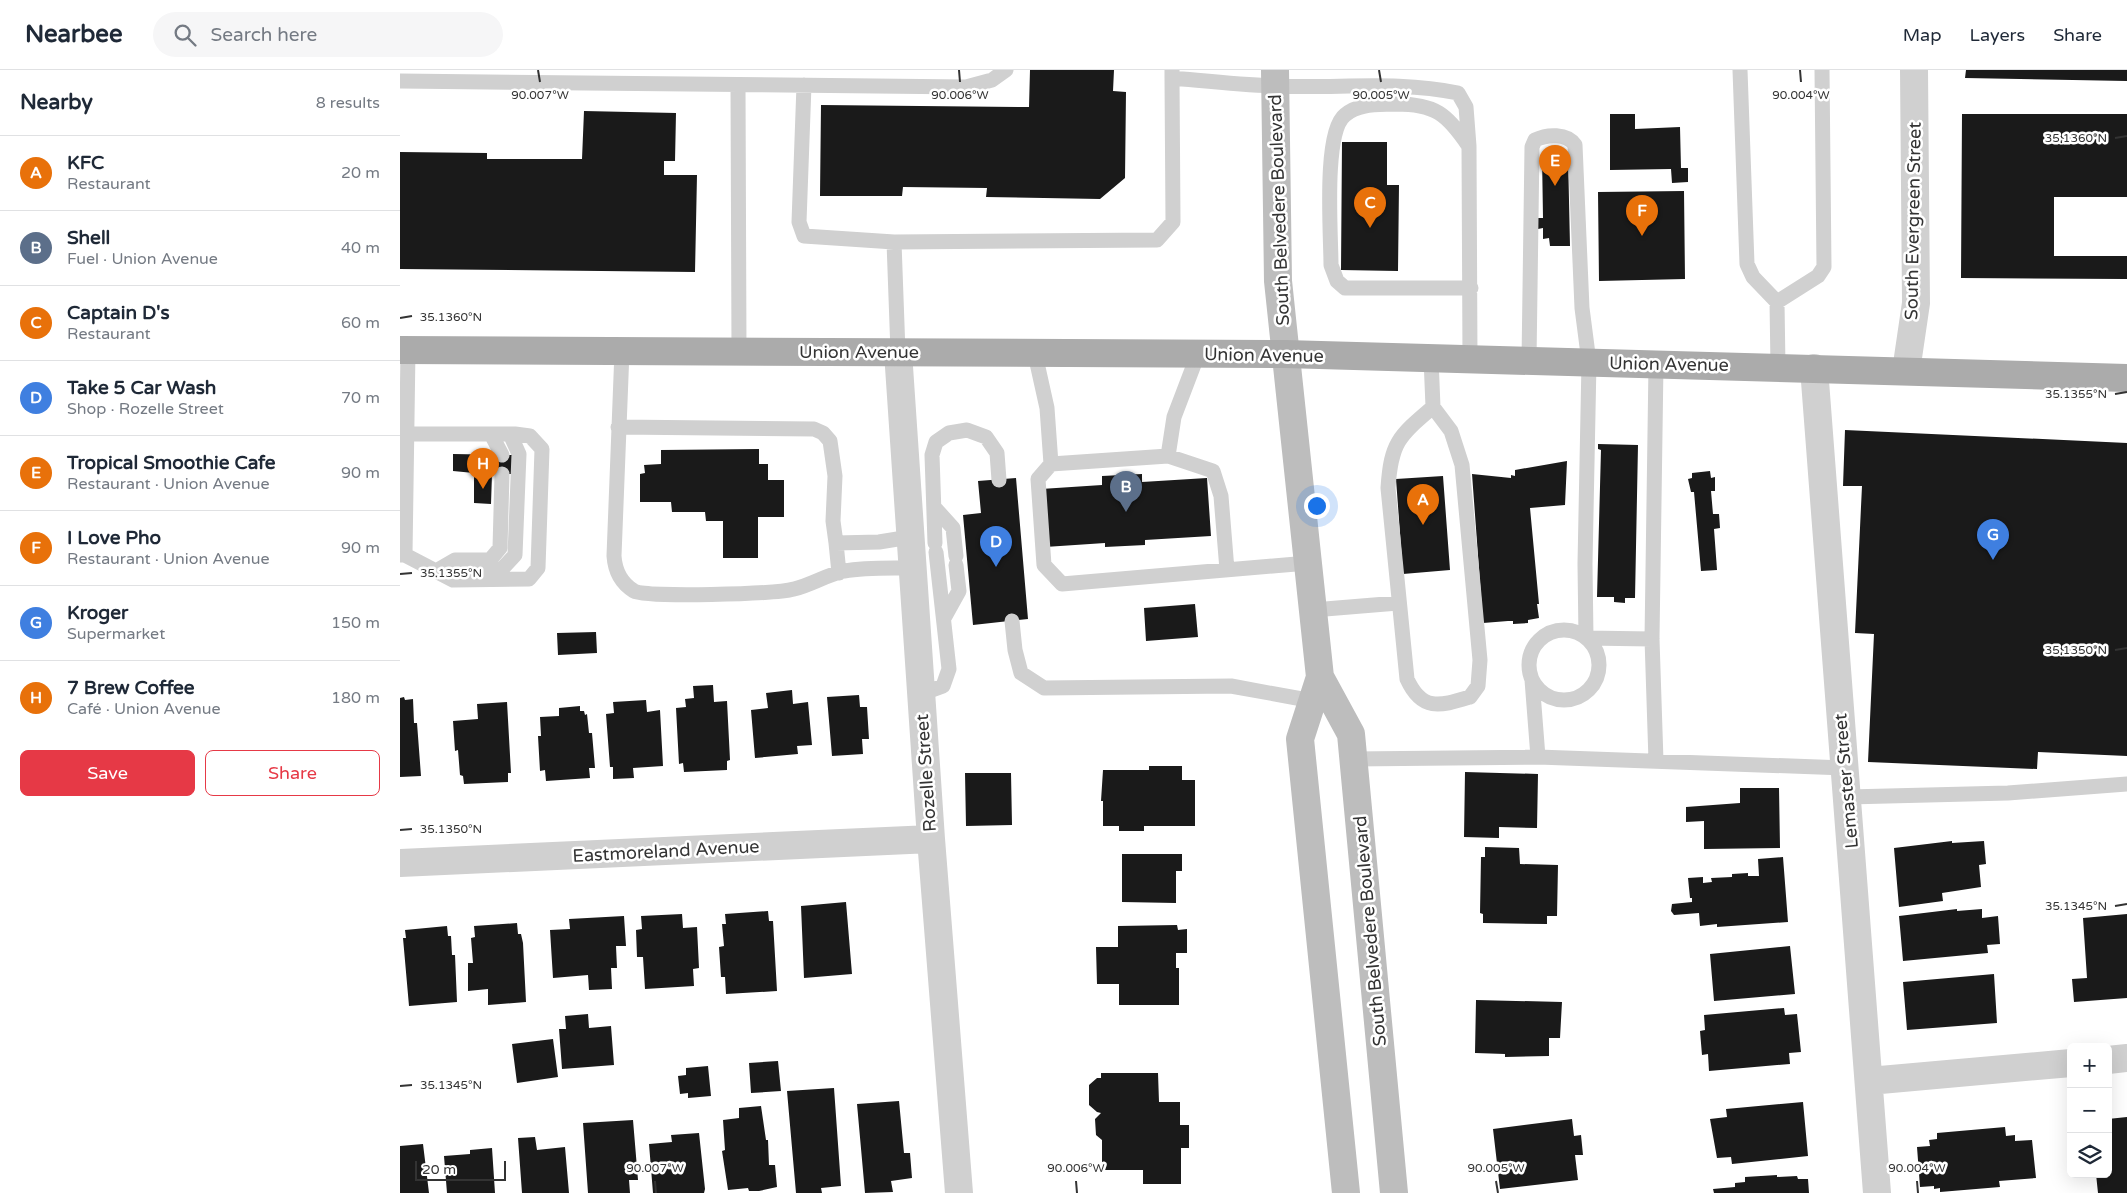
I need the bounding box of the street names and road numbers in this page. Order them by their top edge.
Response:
street label: South Belvedere Boulevard [1264,94,1294,326]
street label: South Evergreen Street [1900,122,1926,320]
street label: Union Avenue [799,341,919,363]
street label: Union Avenue [1204,343,1324,367]
street label: Union Avenue [1609,352,1729,376]
street label: Lemaster Street [1829,712,1863,850]
street label: Rozelle Street [911,713,941,833]
street label: South Belvedere Boulevard [1349,815,1391,1047]
street label: Eastmoreland Avenue [572,835,760,867]

